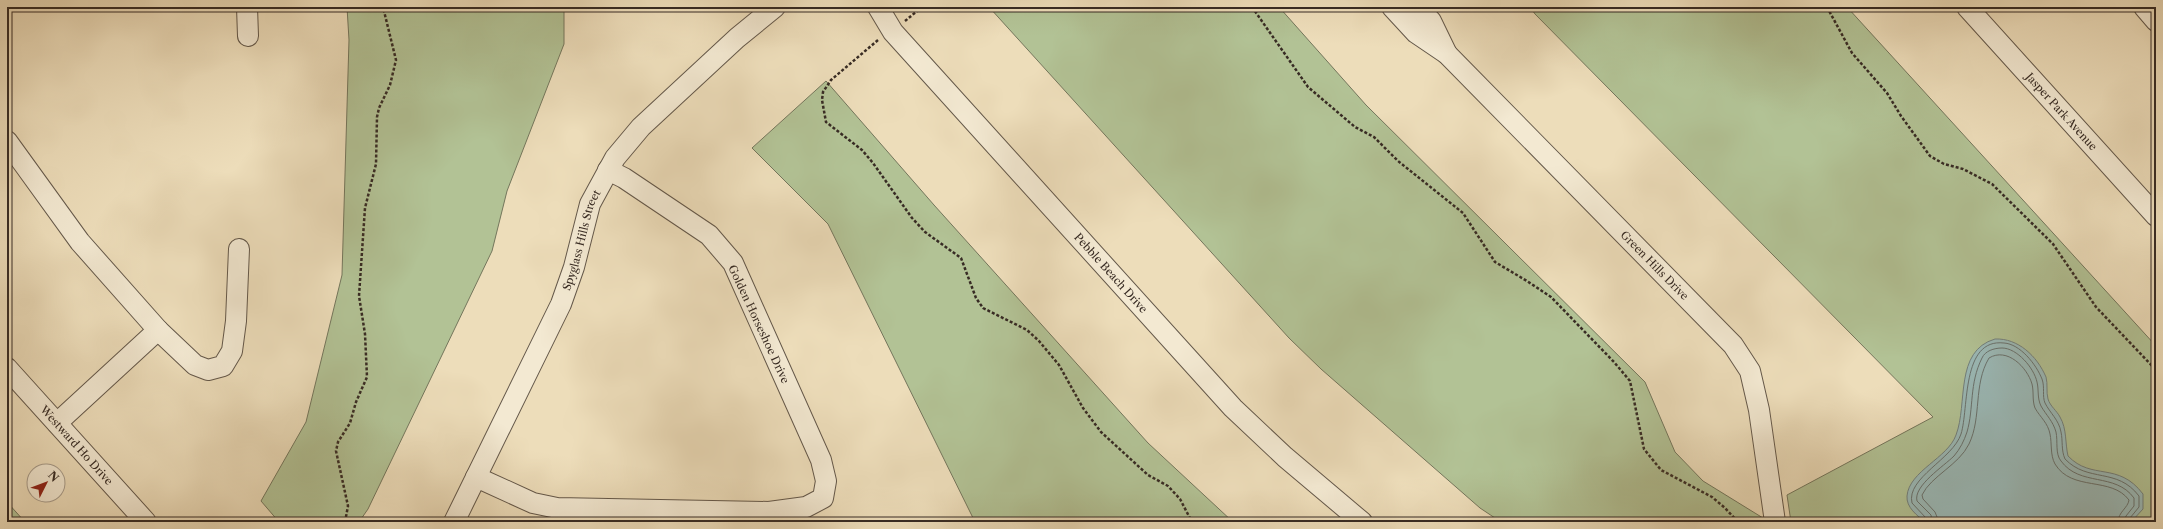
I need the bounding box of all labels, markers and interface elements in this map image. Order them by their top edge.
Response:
street label: Jasper Park Avenue [2021,68,2100,153]
street label: Spyglass Hills Street [559,187,604,292]
street label: Green Hills Drive [1618,228,1692,303]
street label: Pebble Beach Drive [1071,230,1151,316]
street label: Golden Horseshoe Drive [725,263,793,385]
street label: Westward Ho Drive [37,402,116,488]
north arrow [26,463,66,503]
text: N [45,468,62,485]

